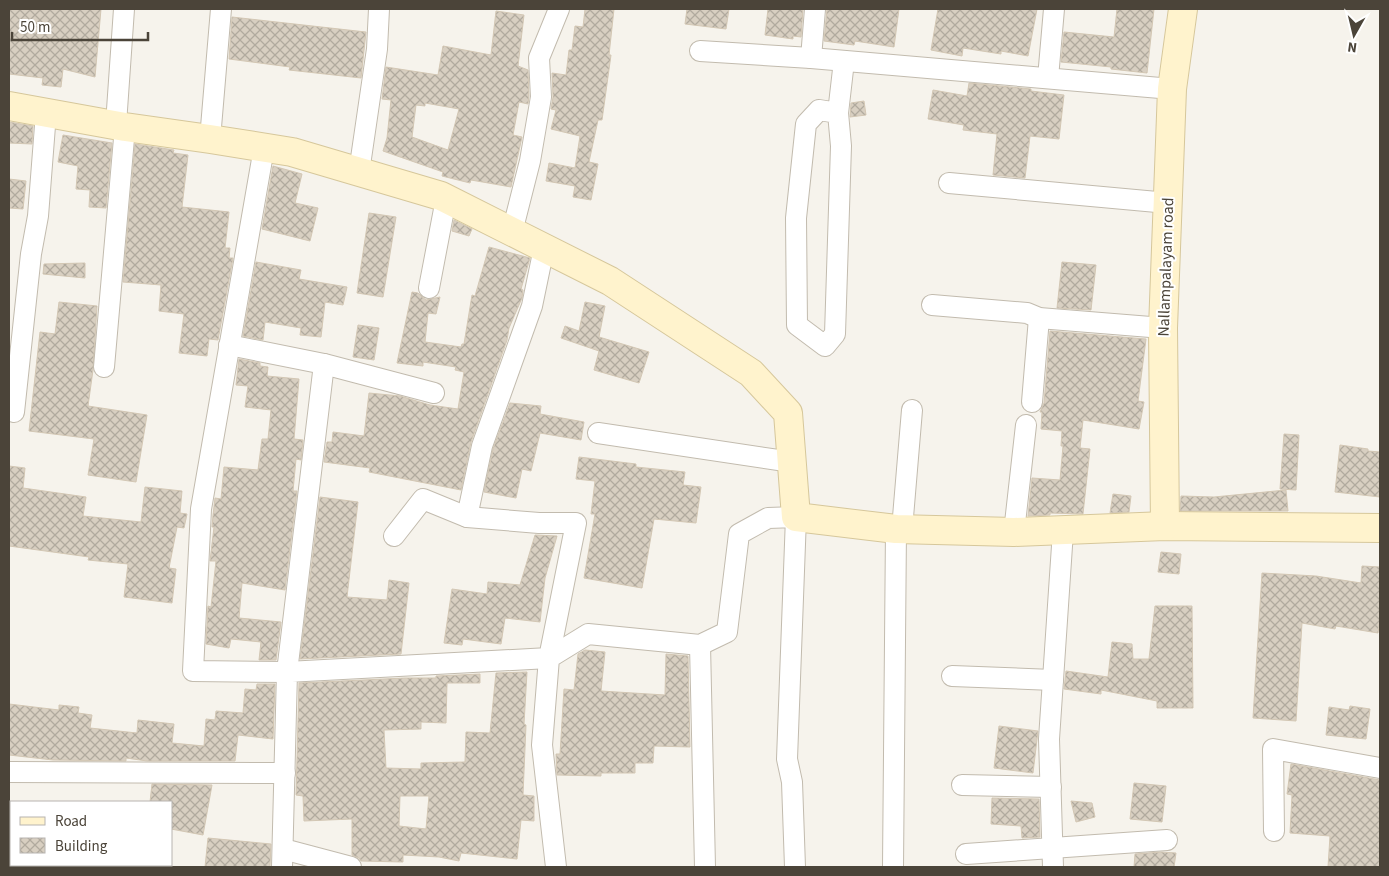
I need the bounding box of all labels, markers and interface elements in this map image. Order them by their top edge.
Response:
scale bar [12,10,149,42]
north arrow [1329,10,1379,60]
text: 50 m [20,17,50,38]
text: N [1346,36,1358,57]
street label: Nallampalayam road [1153,197,1179,337]
legend [10,801,172,866]
text: Road [55,811,87,832]
text: Building [55,836,108,857]

